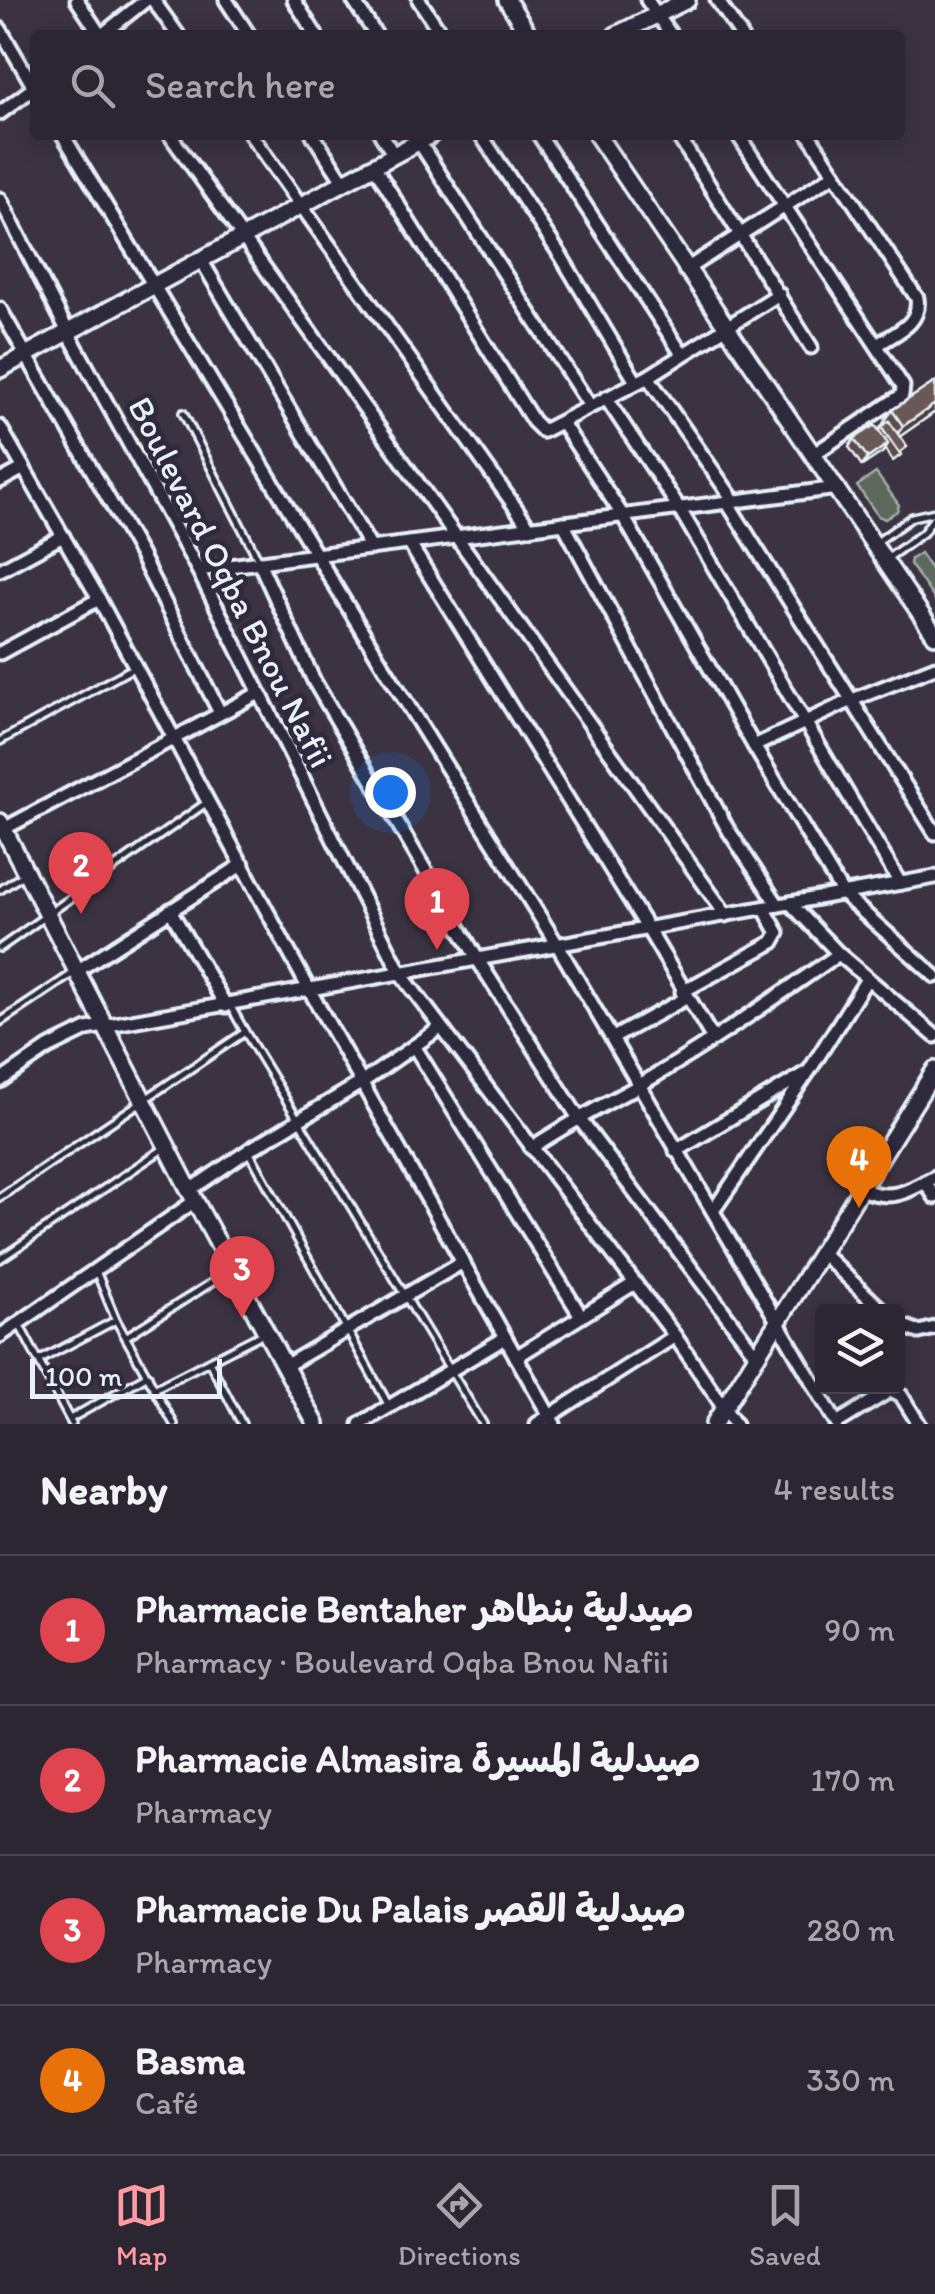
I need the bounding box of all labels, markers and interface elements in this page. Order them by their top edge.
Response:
search box [30,30,905,140]
icon: search [65,58,120,113]
text: Search here [145,62,336,108]
street label: Boulevard Oqba Bnou Nafii [119,390,343,774]
your location [365,767,416,818]
pin: 2 [48,832,114,914]
pin: 1 [404,868,470,950]
pin: 4 [826,1126,892,1208]
pin: 3 [210,1236,274,1318]
map controls [815,1304,905,1394]
button: layers [815,1304,905,1394]
scale bar [30,1354,222,1398]
text: 100 m [45,1359,122,1393]
text: Nearby [40,1464,167,1515]
text: 4 results [774,1470,895,1508]
text: Pharmacie Bentaher صيدلية بنطاهر [135,1586,694,1632]
text: 1 [65,1611,80,1649]
text: 90 m [824,1611,895,1649]
text: Pharmacy · Boulevard Oqba Bnou Nafii [135,1643,669,1681]
text: Pharmacie Almasira صيدلية المسيرة [135,1736,701,1782]
text: 2 [64,1761,81,1799]
text: 170 m [810,1761,895,1799]
text: Pharmacy [135,1793,272,1831]
text: Pharmacie Du Palais صيدلية القصر [135,1886,686,1932]
text: 3 [64,1911,81,1949]
text: 280 m [807,1911,895,1949]
text: Pharmacy [135,1943,272,1981]
text: Basma [135,2038,246,2084]
text: 4 [63,2061,82,2099]
text: 330 m [806,2061,895,2099]
text: Café [135,2084,199,2122]
tab: Map [114,2178,169,2272]
tab: Directions [398,2178,521,2272]
tab: Saved [749,2178,821,2272]

